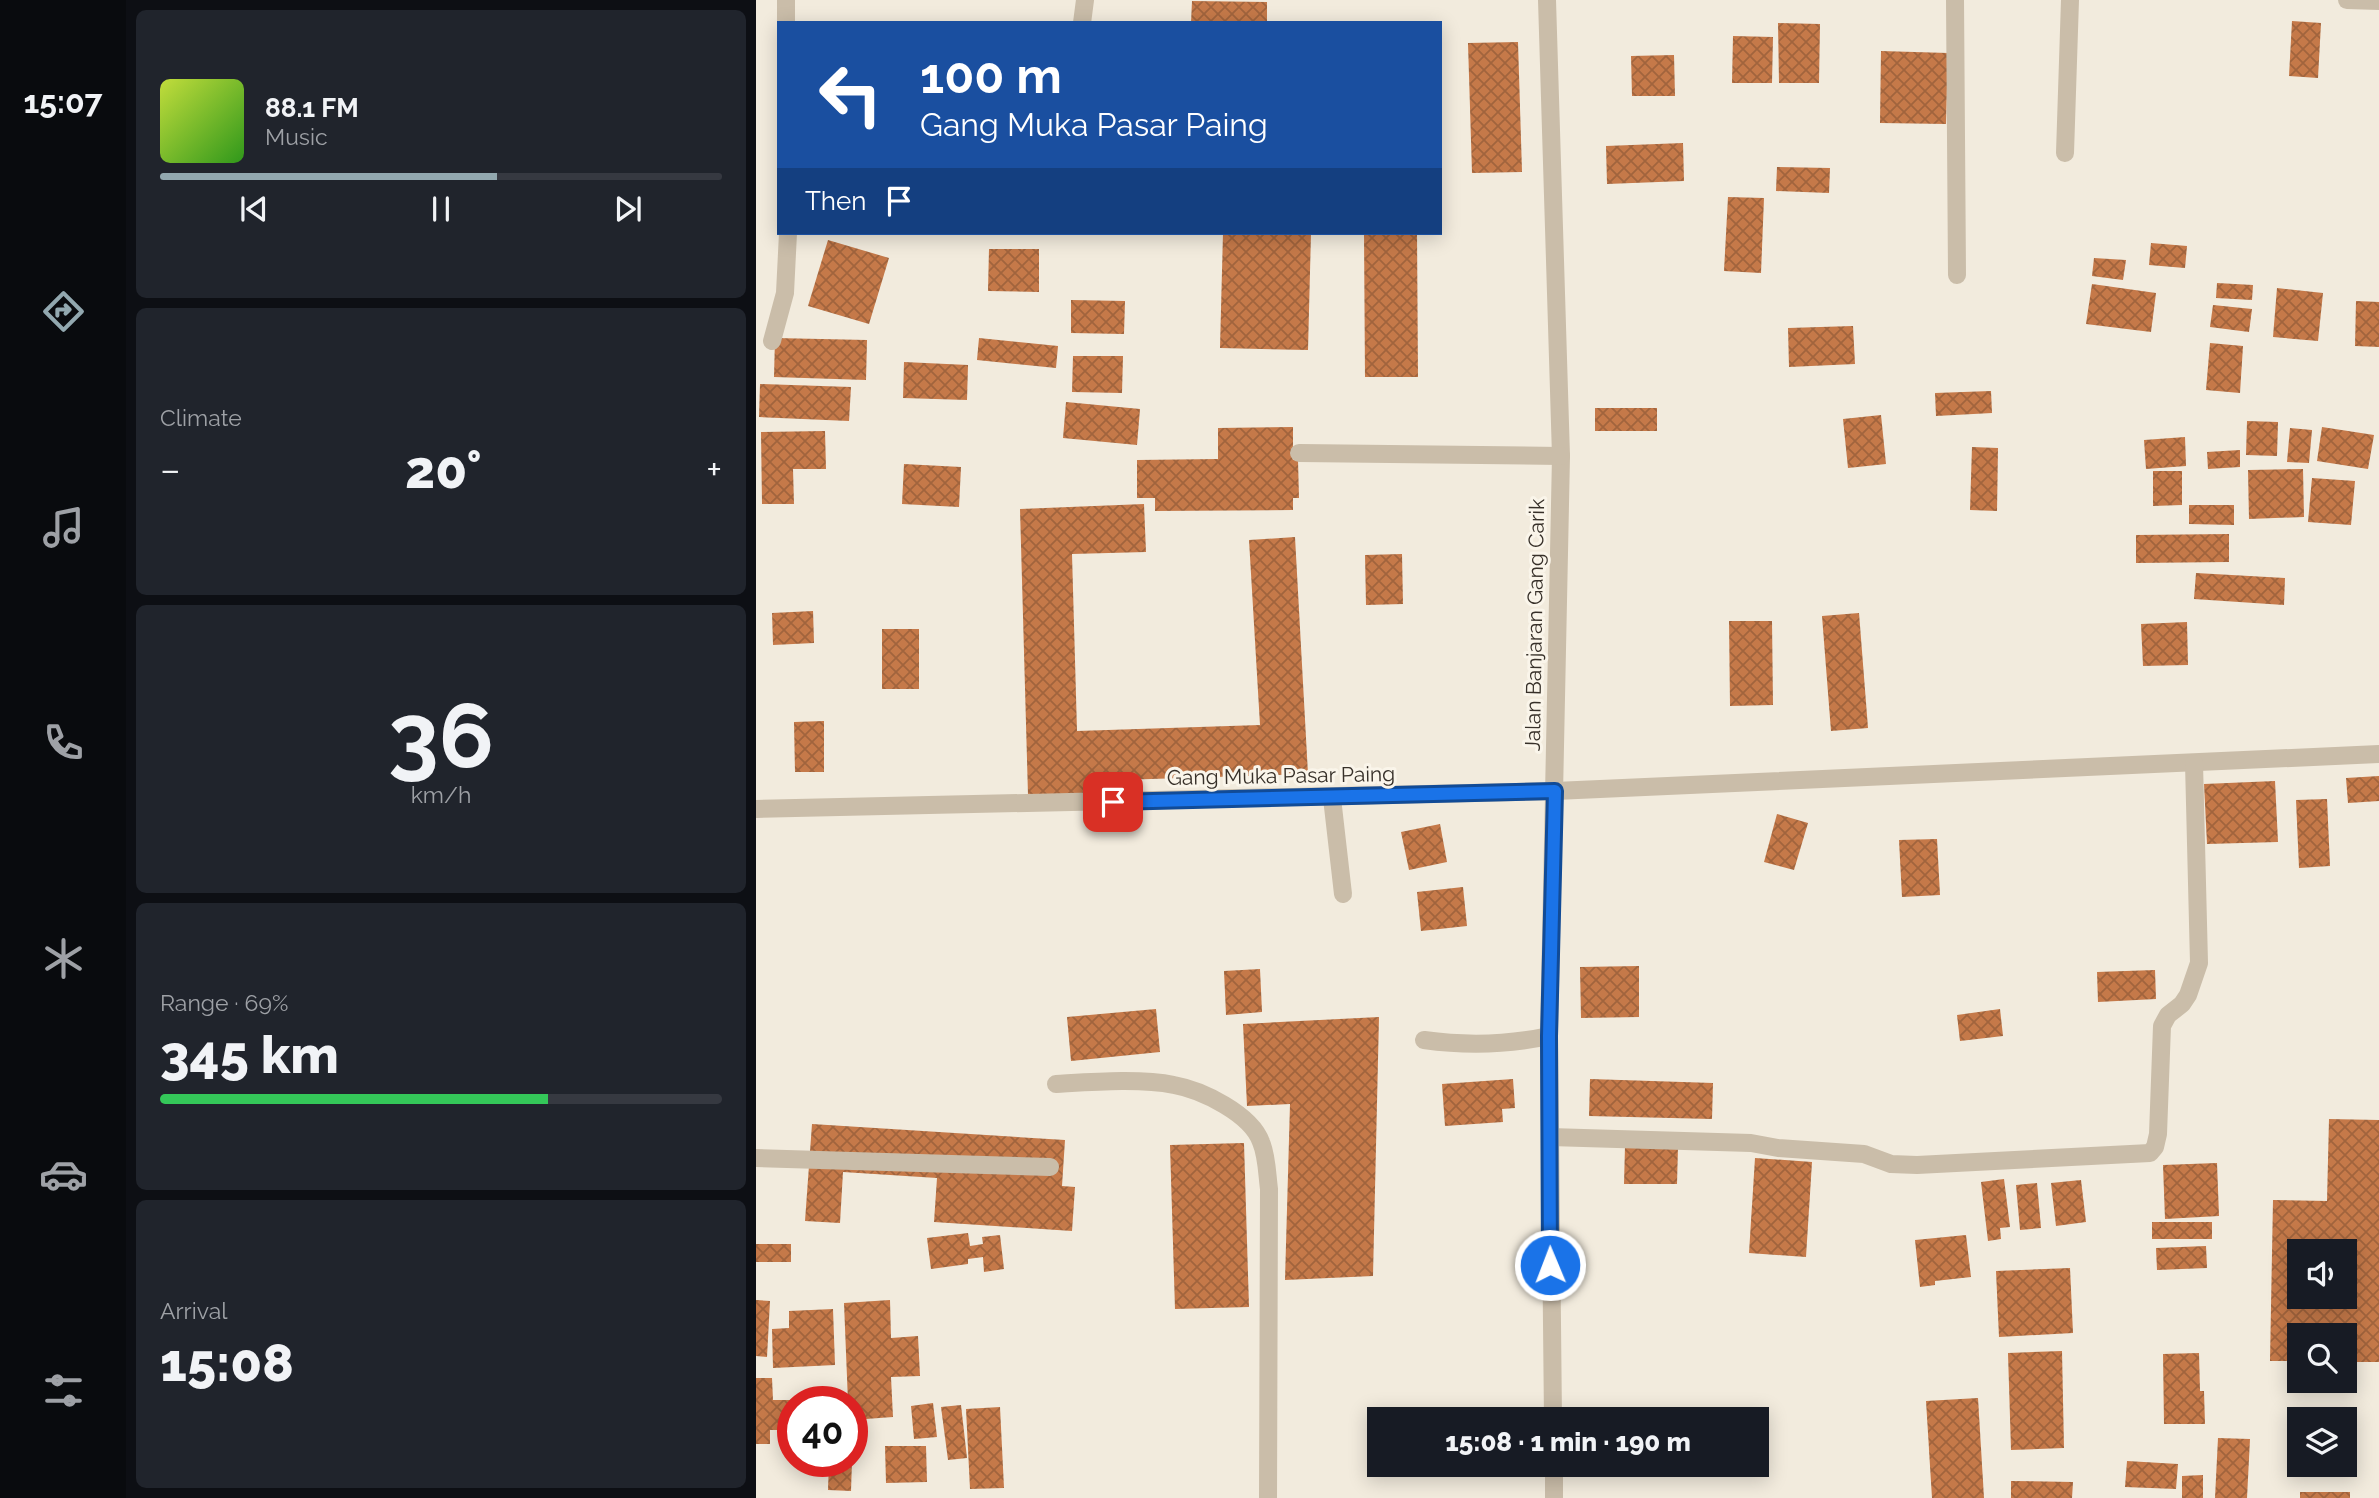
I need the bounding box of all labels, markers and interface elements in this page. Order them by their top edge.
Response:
text: 100 m [920,47,1062,104]
icon: left [805,49,896,140]
text: 15:07 [23,83,103,120]
text: 88.1 FM [265,93,359,123]
text: Gang Muka Pasar Paing [920,106,1268,143]
text: Music [265,123,328,150]
icon: arrive [880,182,918,220]
text: Then [805,186,866,216]
icon: previous [235,190,273,228]
icon: pause [422,190,460,228]
icon: next [609,190,647,228]
icon: directions [39,287,88,336]
text: Climate [160,404,242,431]
text: 20° [405,439,482,500]
text: − [160,447,180,492]
text: + [706,447,722,492]
street label: Jalan Banjaran Gang Carik [1520,499,1549,751]
icon: music [39,503,88,552]
text: 36 [388,682,494,789]
icon: phone [39,718,88,767]
street label: Gang Muka Pasar Paing [1167,761,1395,790]
pin [1083,772,1143,832]
text: km/h [411,781,471,808]
icon: arrive [1094,783,1132,821]
icon: climate [39,934,88,983]
text: Range · 69% [160,989,288,1016]
text: 345 km [160,1024,339,1085]
icon: car [39,1150,88,1199]
position arrow [1513,1228,1587,1302]
map controls [2287,1239,2357,1477]
button: sound [2287,1239,2357,1309]
text: Arrival [160,1297,227,1324]
button: search [2287,1323,2357,1393]
text: 15:08 [160,1332,294,1393]
icon: filters [39,1366,88,1415]
speed limit sign: 40 [777,1386,868,1477]
button: layers [2287,1407,2357,1477]
text: 15:08 · 1 min · 190 m [1445,1427,1691,1457]

